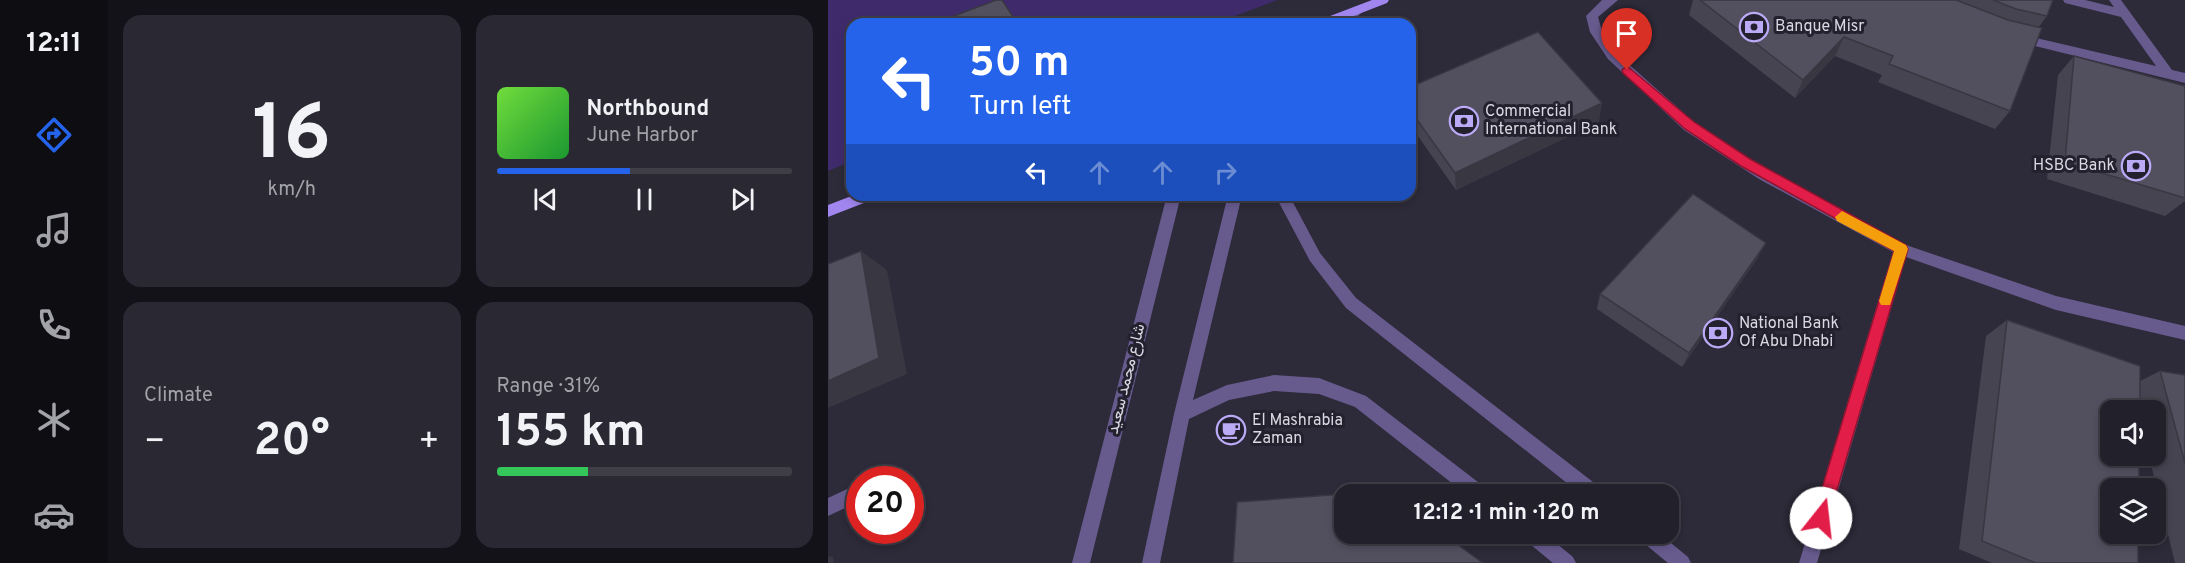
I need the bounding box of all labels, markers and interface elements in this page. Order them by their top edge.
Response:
pin [1601,8,1652,70]
bank icon: Banque Misr [1738,11,1770,43]
icon: arrive [1610,17,1643,50]
place label: Banque Misr [1775,17,1864,37]
text: 12:11 [26,27,82,61]
text: 50 m [969,38,1070,91]
icon: left [870,42,948,120]
text: 16 [252,88,331,187]
text: Turn left [969,90,1071,124]
text: Northbound [587,96,709,123]
place label: Commercial International Bank [1485,102,1617,140]
bank icon: Commercial International Bank [1448,105,1480,137]
icon: directions [33,114,75,156]
text: June Harbor [587,123,698,149]
bank icon: HSBC Bank [2120,150,2152,182]
icon: left [1020,156,1053,189]
icon: ahead [1083,156,1116,189]
icon: ahead [1146,156,1179,189]
icon: right [1209,156,1242,189]
place label: HSBC Bank [2033,156,2115,176]
text: km/h [267,177,316,203]
icon: previous [529,183,562,216]
icon: pause [628,183,661,216]
icon: next [726,183,759,216]
icon: music [33,209,75,251]
icon: phone [33,304,75,346]
place label: National Bank Of Abu Dhabi [1739,314,1839,352]
bank icon: National Bank Of Abu Dhabi [1702,317,1734,349]
street label: شارع محمد سعيد [1104,322,1150,436]
text: Range · 31% [497,374,600,400]
text: Climate [144,383,213,409]
icon: climate [33,399,75,441]
map controls [2100,400,2166,544]
button: sound [2100,400,2166,466]
text: 155 km [497,405,645,462]
place label: El Mashrabia Zaman [1252,411,1343,449]
text: 20° [254,414,330,471]
cafe icon: El Mashrabia Zaman [1215,414,1247,446]
text: − [144,422,165,464]
text: + [418,422,439,464]
speed limit sign: 20 [846,466,924,544]
button: layers [2100,478,2166,544]
position arrow [1789,486,1853,550]
icon: car [33,494,75,536]
text: 12:12 · 1 min · 120 m [1413,500,1600,527]

